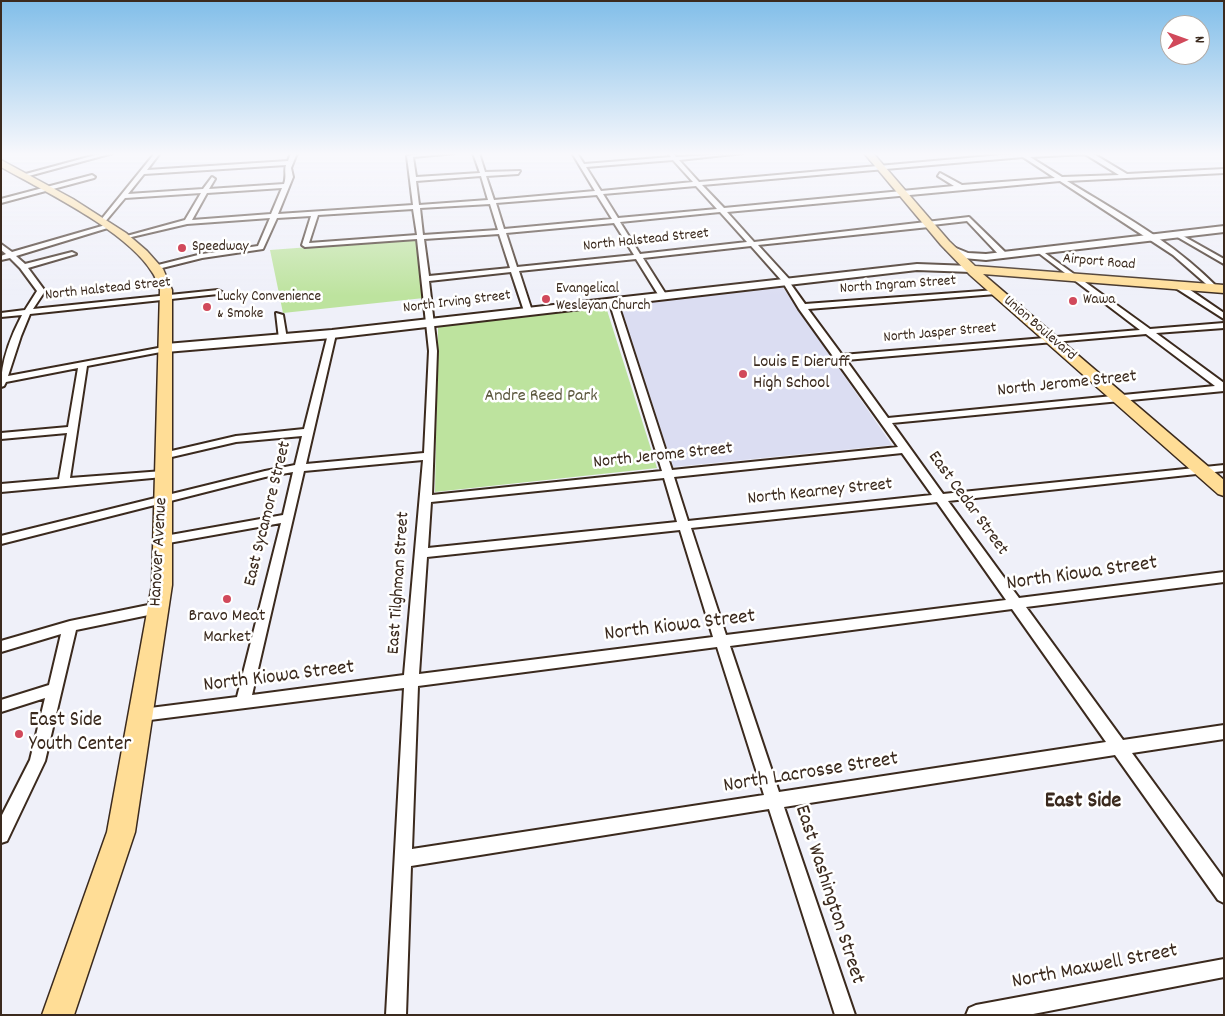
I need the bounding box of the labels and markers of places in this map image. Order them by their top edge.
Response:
place label: Speedway [192,239,249,257]
marker: Speedway [176,242,188,254]
place label: Evangelical Wesleyan Church [556,281,650,316]
place label: Lucky Convenience & Smoke [217,289,321,324]
place label: Wawa [1083,292,1115,310]
marker: Evangelical Wesleyan Church [540,293,552,305]
marker: Wawa [1067,295,1079,307]
marker: Lucky Convenience & Smoke [201,301,213,313]
place label: Louis E Dieruff High School [753,353,851,396]
marker: Louis E Dieruff High School [737,368,749,380]
marker: Bravo Meat Market [221,593,233,605]
place label: Bravo Meat Market [189,607,265,650]
place label: East Side Youth Center [29,709,131,759]
marker: East Side Youth Center [13,728,25,740]

